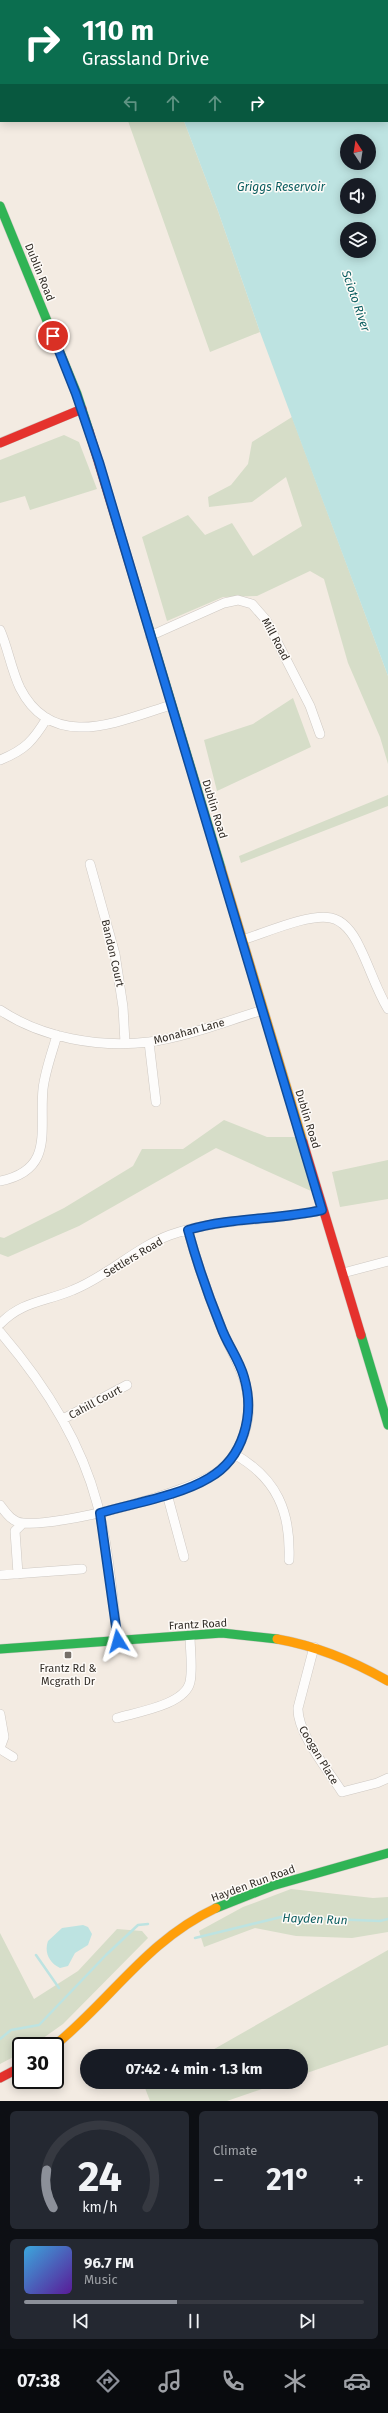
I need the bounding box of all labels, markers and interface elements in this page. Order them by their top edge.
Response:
text: 110 m [82,14,154,47]
icon: right [16,16,68,68]
text: Grassland Drive [82,48,209,70]
icon: left [120,92,142,114]
icon: ahead [162,92,184,114]
icon: ahead [204,92,226,114]
icon: right [246,92,268,114]
north arrow [340,134,376,170]
map controls [340,134,376,258]
button: sound [340,178,376,214]
water label: Griggs Reservoir [237,180,325,194]
button: layers [340,222,376,258]
street label: Dublin Road [22,241,57,303]
water label: Scioto River [339,268,373,334]
pin [36,319,70,353]
icon: arrive [42,325,64,347]
street label: Mill Road [259,616,292,663]
street label: Dublin Road [199,778,230,840]
street label: Bandon Court [98,918,127,988]
street label: Monahan Lane [152,1016,226,1047]
street label: Dublin Road [292,1088,323,1150]
street label: Settlers Road [101,1235,165,1280]
street label: Cahill Court [67,1383,124,1422]
street label: Frantz Road [169,1616,228,1633]
position arrow [97,1620,139,1662]
marker: Frantz Rd & Mcgrath Dr [63,1650,73,1660]
place label: Frantz Rd & Mcgrath Dr [39,1662,97,1688]
street label: Coogan Place [296,1724,341,1787]
street label: Hayden Run Road [209,1862,297,1905]
water label: Hayden Run [282,1911,348,1927]
speed limit sign: 30 [12,2037,64,2089]
text: 07:42 · 4 min · 1.3 km [125,2060,263,2078]
text: Climate [213,2143,257,2158]
text: 24 [78,2152,121,2202]
text: 21° [266,2162,311,2198]
text: − [213,2167,224,2194]
text: + [353,2167,364,2194]
text: km/h [82,2199,117,2216]
text: 96.7 FM [84,2254,134,2272]
text: Music [84,2272,118,2287]
icon: previous [70,2310,92,2332]
icon: pause [183,2310,205,2332]
icon: next [296,2310,318,2332]
icon: directions [94,2367,122,2395]
icon: music [156,2367,184,2395]
icon: phone [219,2367,247,2395]
icon: climate [281,2367,309,2395]
icon: car [343,2367,371,2395]
text: 07:38 [17,2370,60,2392]

